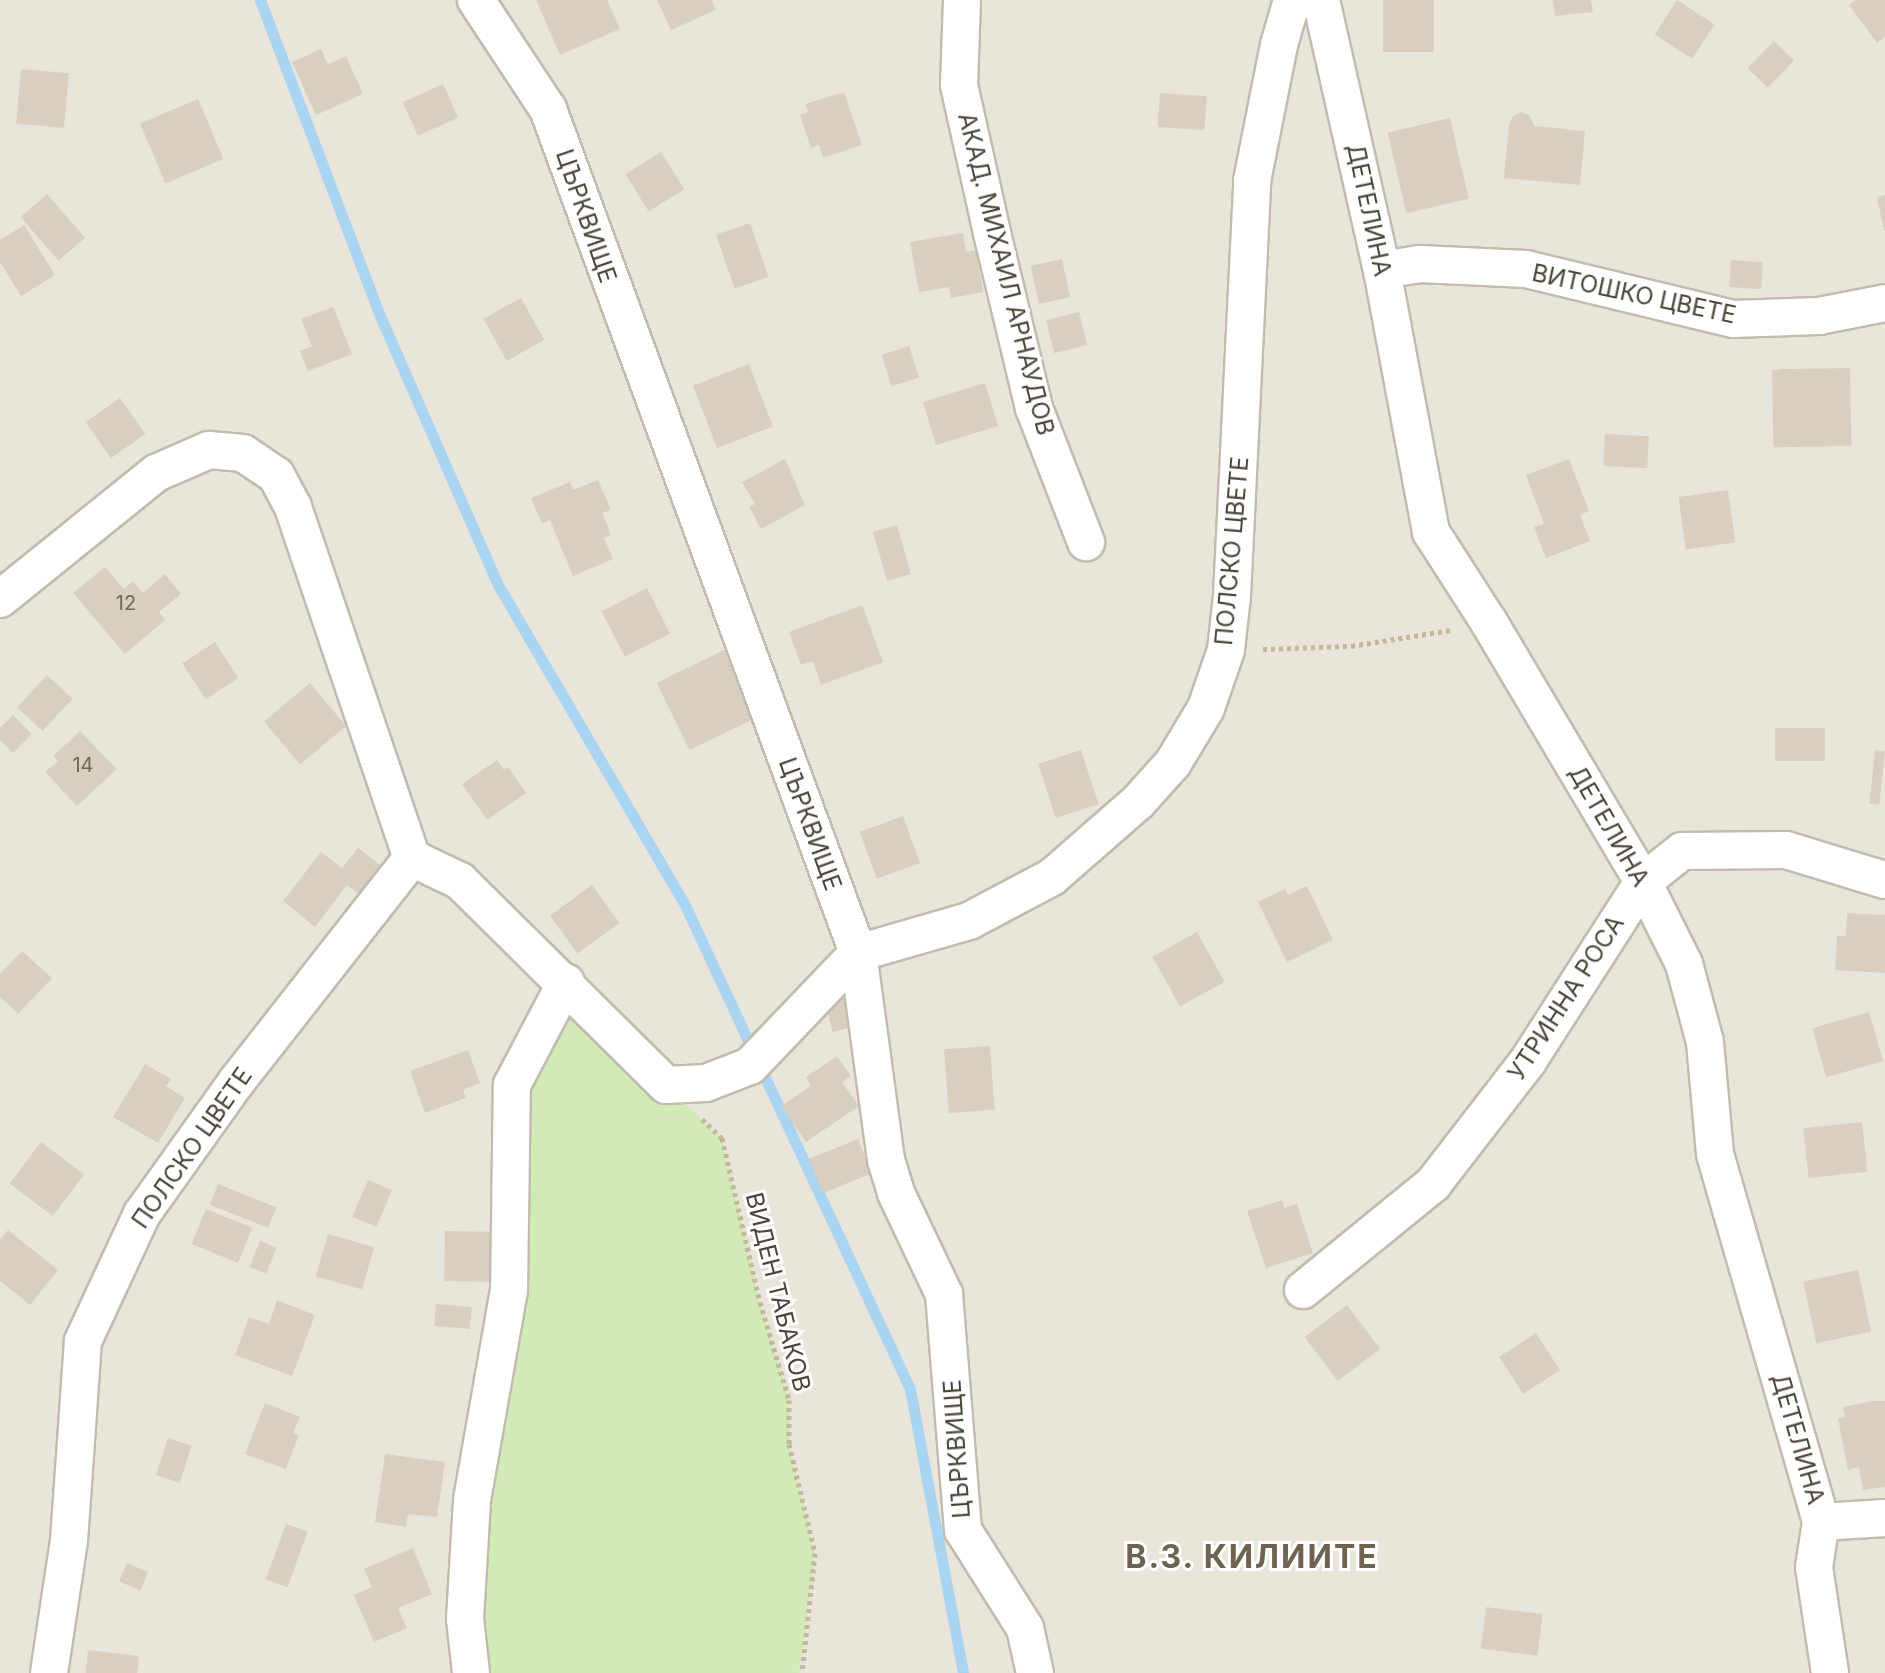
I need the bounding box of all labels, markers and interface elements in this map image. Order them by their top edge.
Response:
street label: АКАД. МИХАИЛ АРНАУДОВ [952,110,1060,438]
street label: ДЕТЕЛИНА [1341,141,1397,279]
street label: ЦЪРКВИЩЕ [550,146,622,286]
street label: ВИТОШКО ЦВЕТЕ [1529,258,1739,330]
street label: ПОЛСКО ЦВЕТЕ [1209,455,1255,647]
house number: 12 [116,591,136,615]
house number: 14 [72,753,94,777]
street label: ЦЪРКВИЩЕ [773,754,847,894]
street label: ДЕТЕЛИНА [1563,761,1655,891]
street label: УТРИННА РОСА [1502,910,1630,1086]
street label: ПОЛСКО ЦВЕТЕ [126,1062,258,1234]
street label: ВИДЕН ТАБАКОВ [739,1190,817,1394]
street label: ДЕТЕЛИНА [1766,1370,1830,1508]
street label: ЦЪРКВИЩЕ [938,1379,976,1519]
district label: В.З. КИЛИИТЕ [1125,1538,1379,1576]

